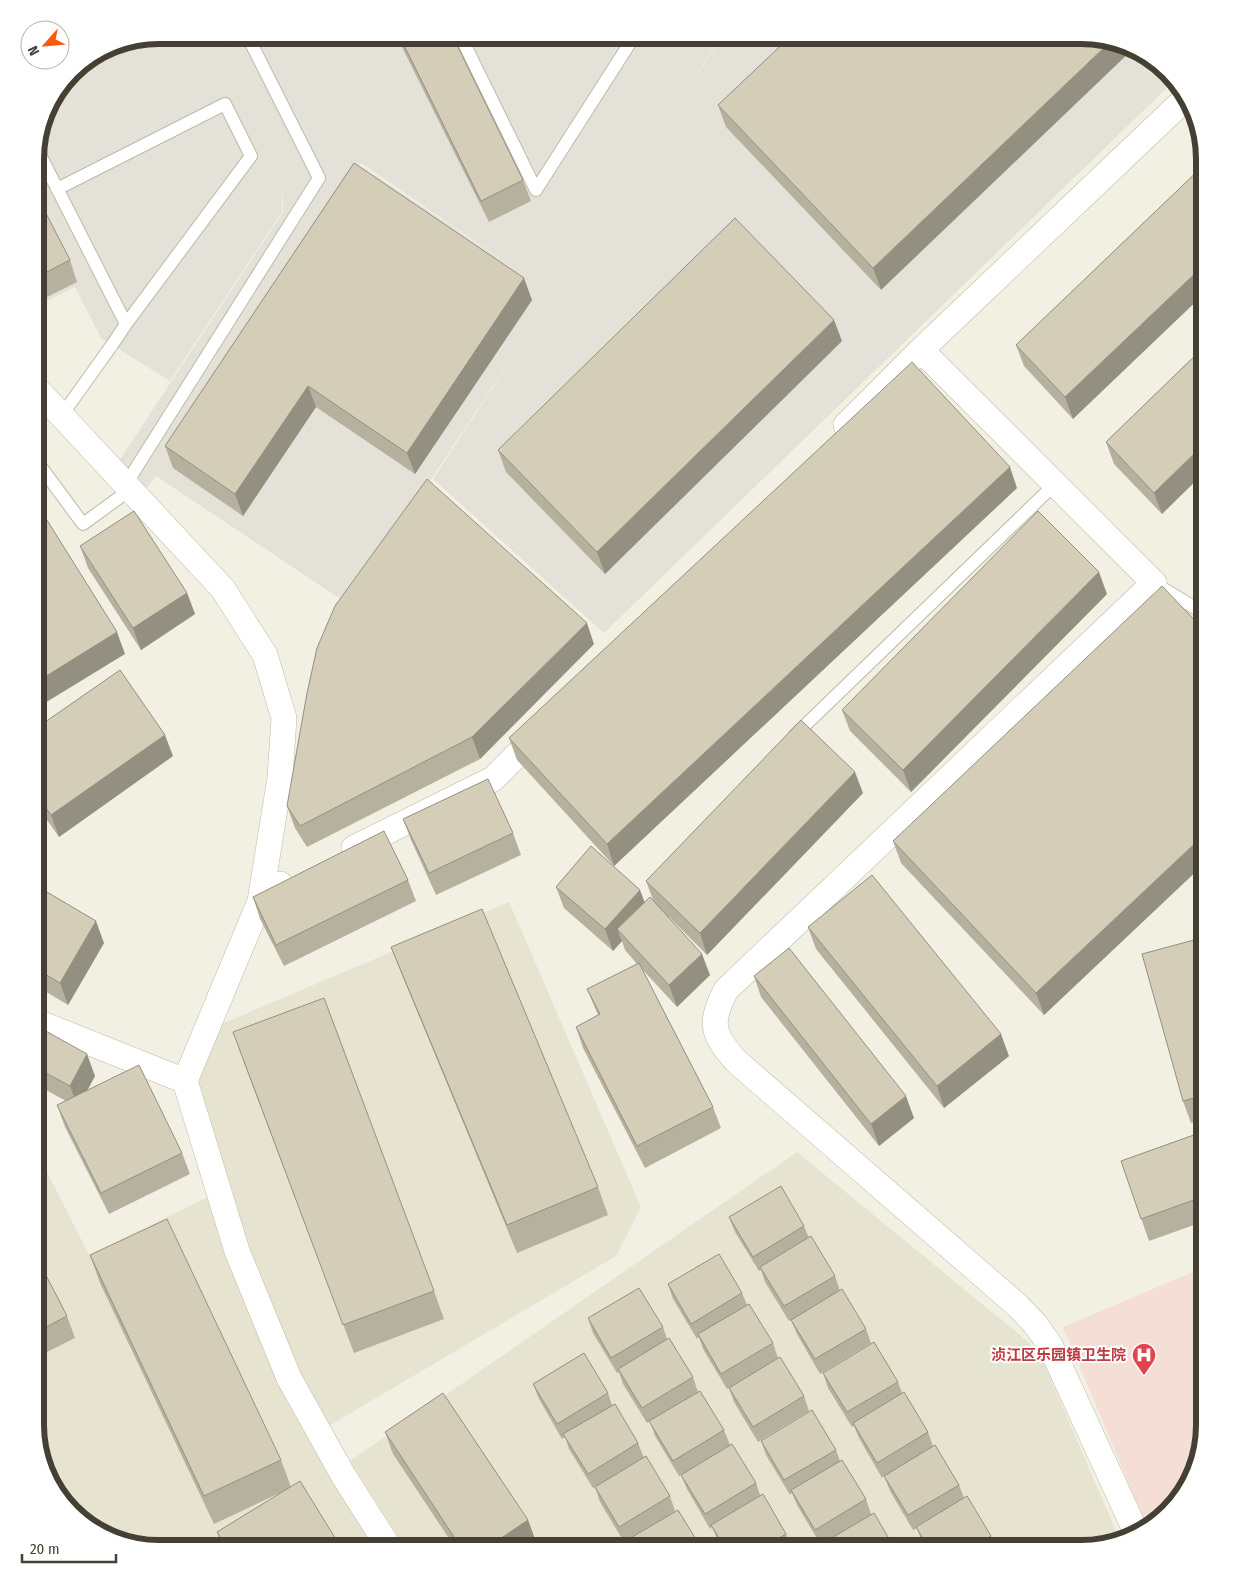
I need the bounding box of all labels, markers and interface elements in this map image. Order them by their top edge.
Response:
north arrow [20,20,70,70]
text: N [24,43,43,58]
hospital icon: 浈江区乐园镇卫生院 [1131,1342,1157,1376]
place label: 浈江区乐园镇卫生院 [991,1346,1126,1364]
scale bar [22,1532,116,1564]
text: 20 m [30,1540,60,1558]

